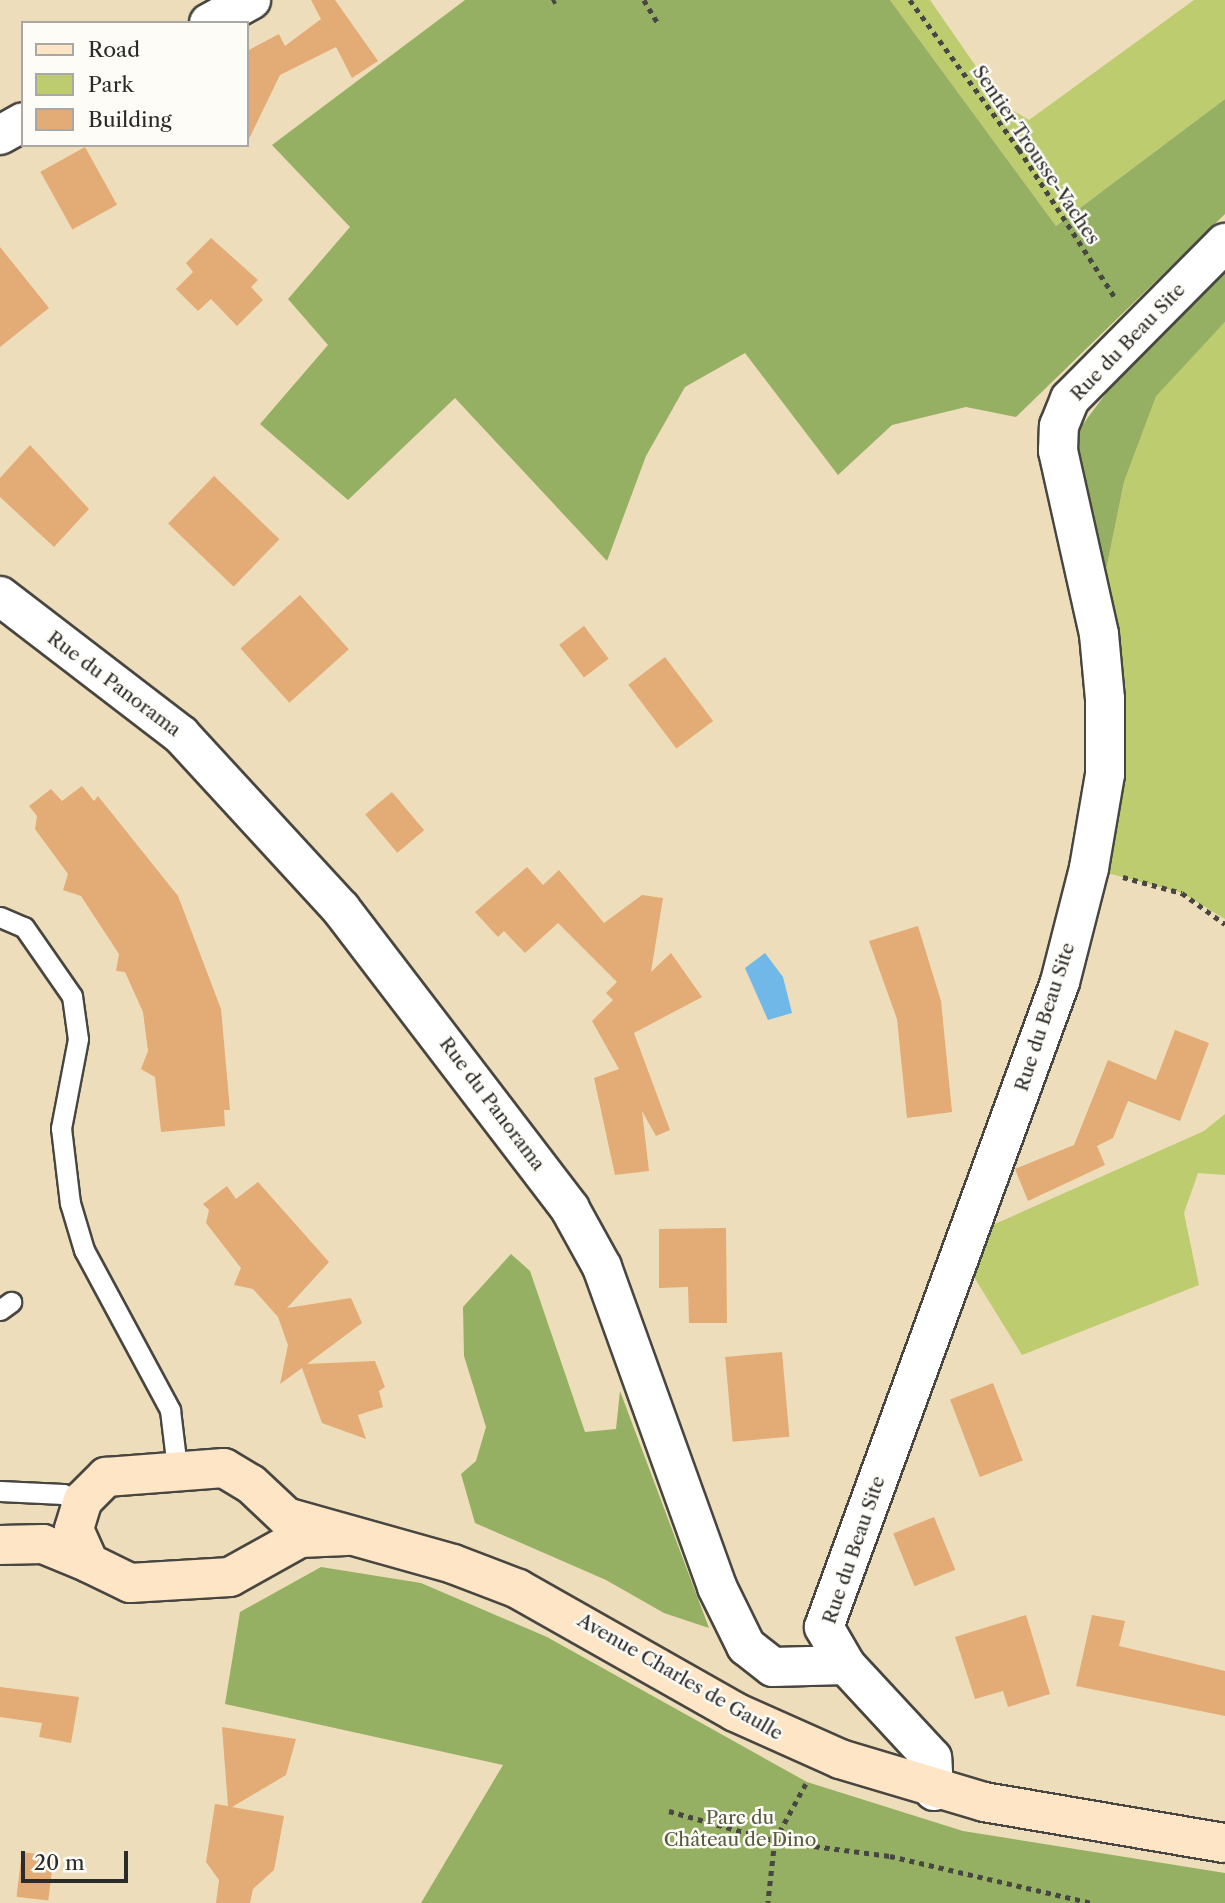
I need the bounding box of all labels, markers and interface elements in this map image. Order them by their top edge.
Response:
legend [21,21,248,147]
text: Road [88,37,140,62]
street label: Sentier Trousse-Vaches [967,61,1105,249]
text: Park [88,72,134,97]
text: Building [88,107,172,132]
street label: Rue du Beau Site [1066,278,1190,406]
street label: Rue du Panorama [43,626,185,742]
street label: Rue du Beau Site [1010,940,1080,1094]
street label: Rue du Panorama [434,1033,550,1175]
street label: Rue du Beau Site [818,1473,890,1627]
street label: Avenue Charles de Gaulle [573,1609,787,1745]
park label: Parc du Château de Dino [664,1807,816,1851]
scale bar [24,1836,131,1880]
text: 20 m [34,1850,85,1875]

